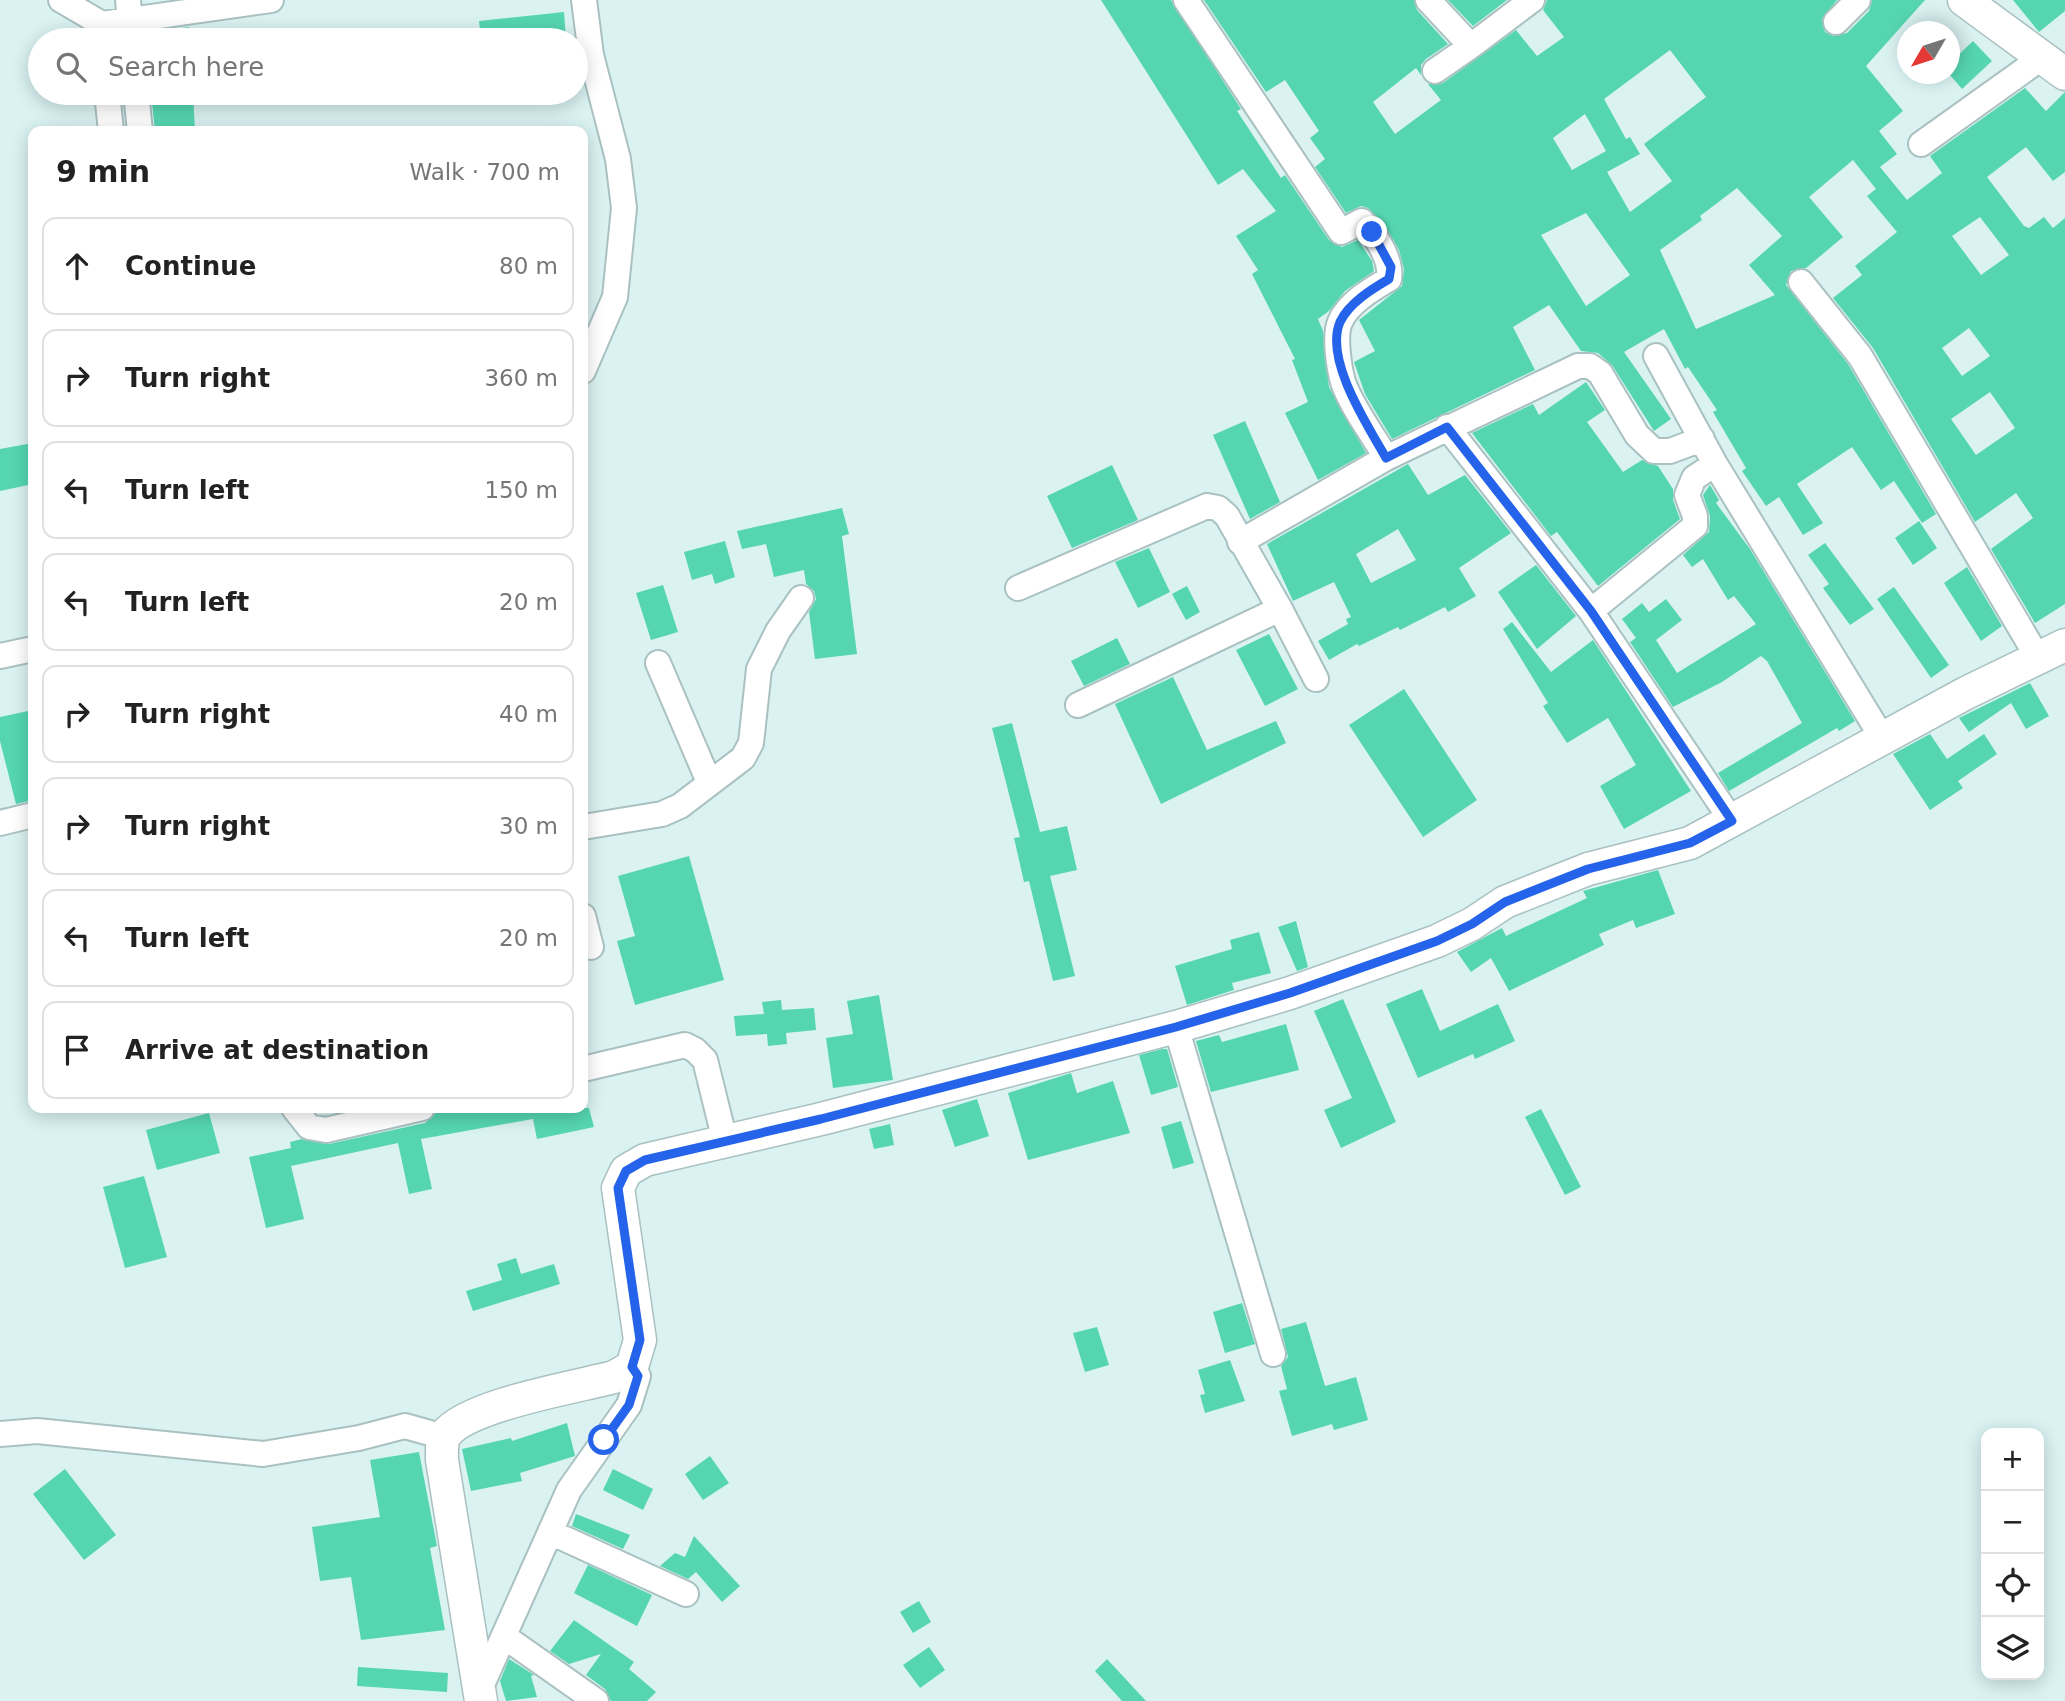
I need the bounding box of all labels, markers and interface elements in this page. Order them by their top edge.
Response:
north arrow [1897,21,1960,84]
search box [28,28,588,105]
icon: search [52,48,90,86]
text: Search here [108,52,264,82]
text: 9 min [56,154,150,189]
text: Walk · 700 m [409,159,560,185]
route end [1356,216,1387,247]
icon: ahead [58,247,96,285]
text: Continue [125,251,256,281]
text: 80 m [499,253,558,279]
icon: right [58,359,96,397]
text: Turn right [125,363,270,393]
text: 360 m [484,365,558,391]
icon: left [58,471,96,509]
text: Turn left [125,475,249,505]
text: 150 m [484,477,558,503]
icon: left [58,583,96,621]
text: Turn left [125,587,249,617]
text: 20 m [499,589,558,615]
icon: right [58,695,96,733]
text: Turn right [125,699,270,729]
text: 40 m [499,701,558,727]
icon: right [58,807,96,845]
text: Turn right [125,811,270,841]
text: 30 m [499,813,558,839]
icon: left [58,919,96,957]
text: Turn left [125,923,249,953]
text: 20 m [499,925,558,951]
icon: arrive [58,1031,96,1069]
text: Arrive at destination [125,1035,429,1065]
route start [588,1424,619,1455]
map controls [1981,1428,2044,1680]
button: + [1981,1428,2044,1491]
button: − [1981,1491,2044,1554]
button: locate [1981,1554,2044,1617]
button: layers [1981,1617,2044,1680]

